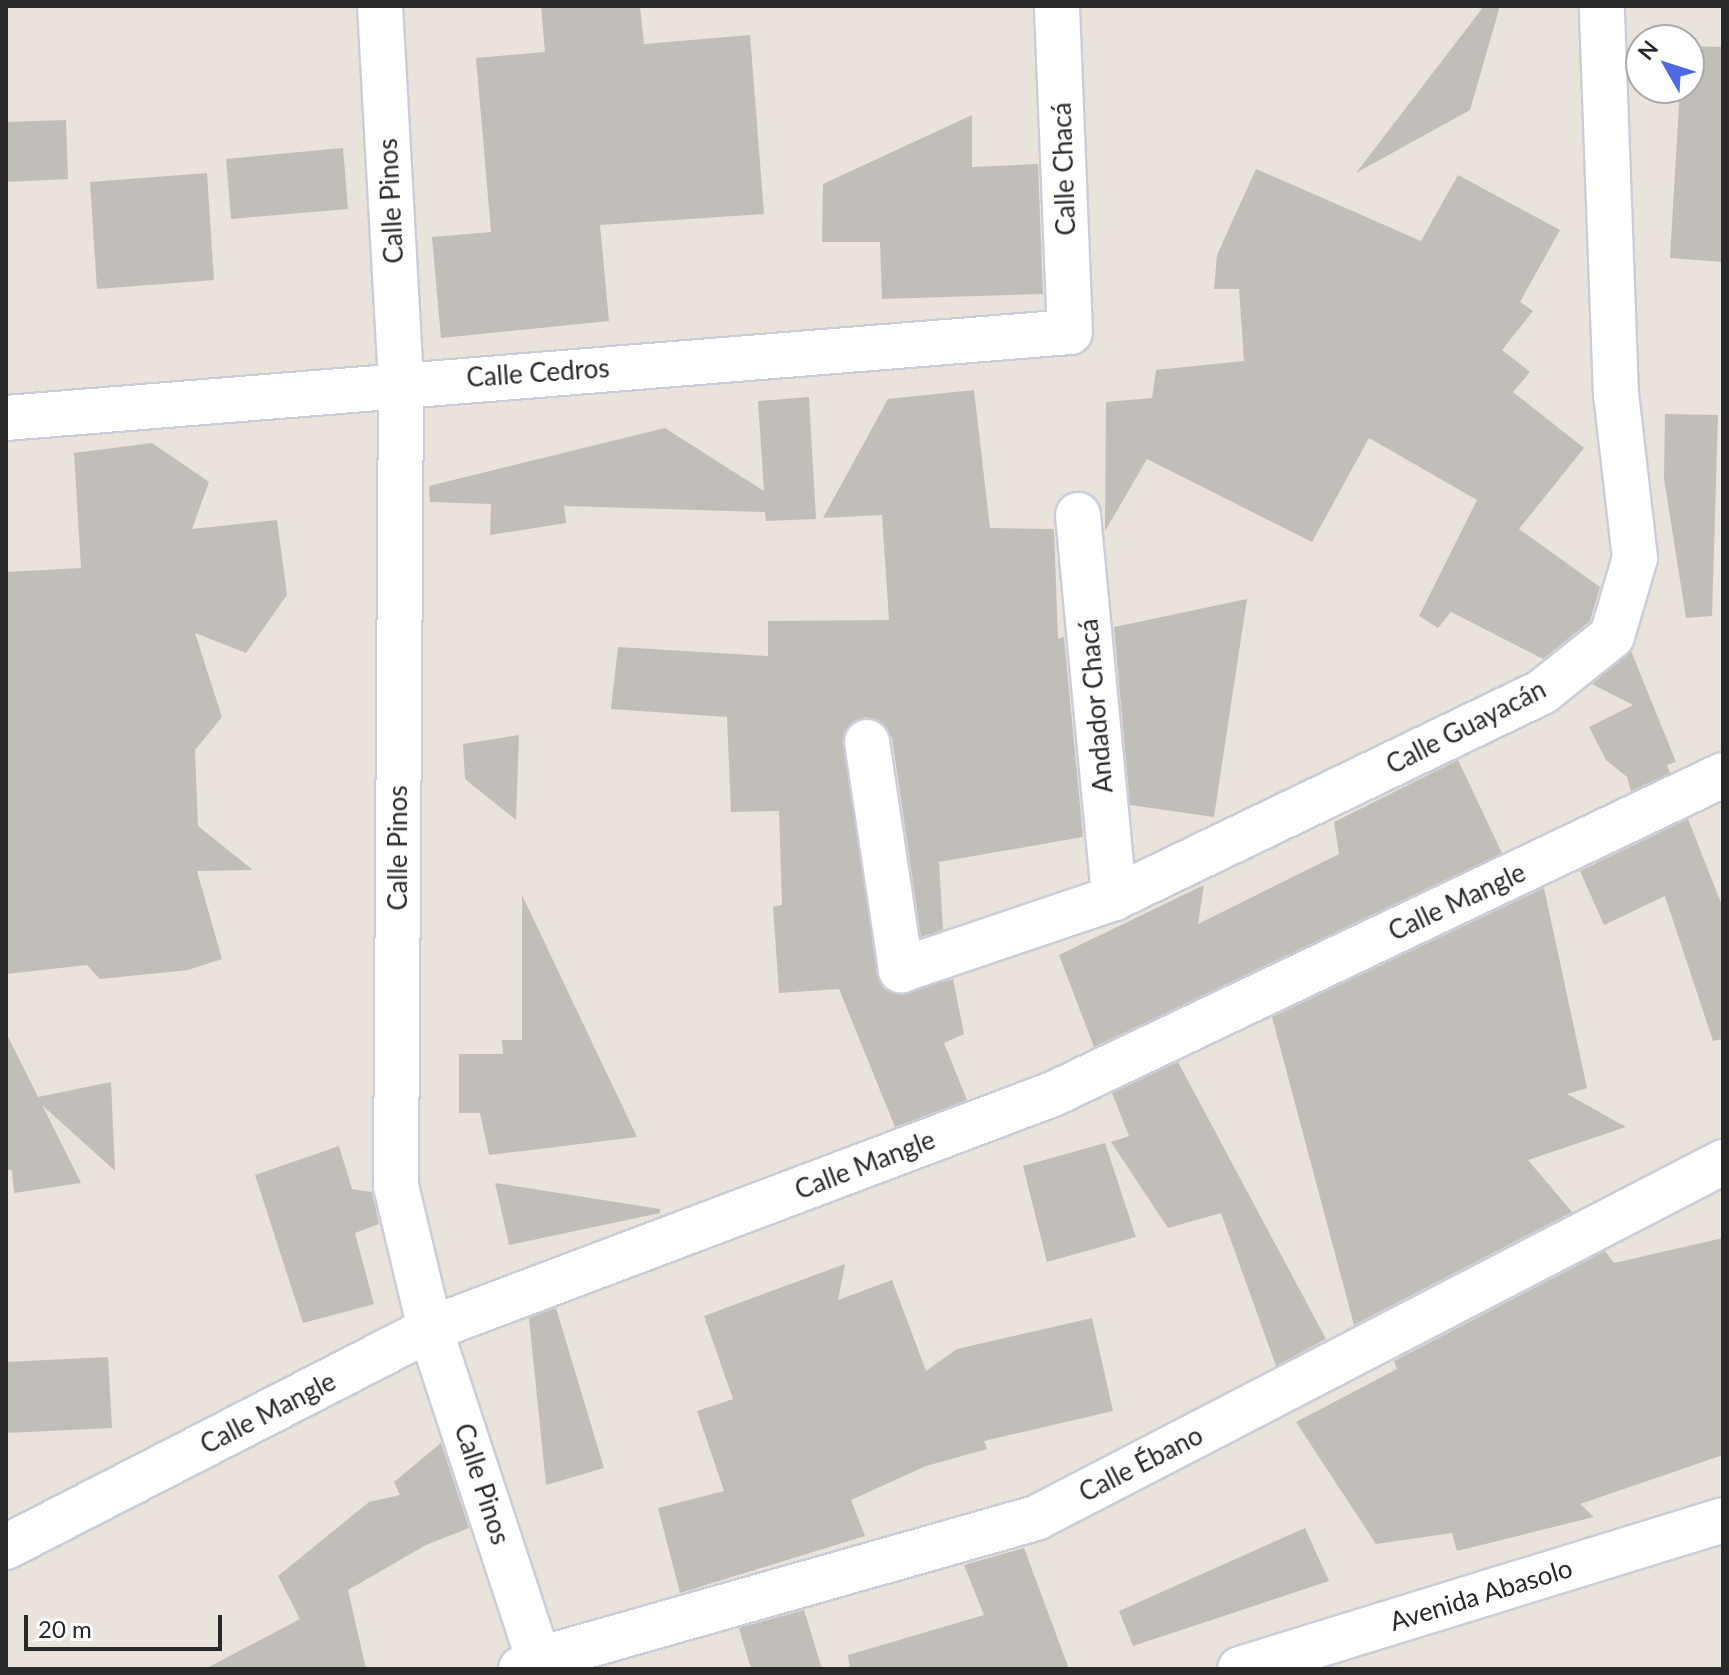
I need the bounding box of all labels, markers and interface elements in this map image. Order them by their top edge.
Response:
north arrow [1625,24,1705,104]
text: N [1632,35,1663,65]
street label: Calle Chacá [1046,102,1082,236]
street label: Calle Pinos [372,138,410,264]
street label: Calle Cedros [465,352,611,394]
street label: Andador Chacá [1073,617,1119,795]
street label: Calle Guayacán [1381,673,1551,781]
street label: Calle Pinos [382,785,414,911]
street label: Calle Mangle [1384,857,1530,947]
street label: Calle Mangle [791,1124,939,1206]
street label: Calle Mangle [195,1366,341,1460]
street label: Calle Pinos [448,1420,516,1548]
street label: Calle Ébano [1074,1420,1208,1508]
street label: Avenida Abasolo [1386,1552,1576,1638]
scale bar [28,1599,226,1649]
text: 20 m [38,1614,92,1643]

